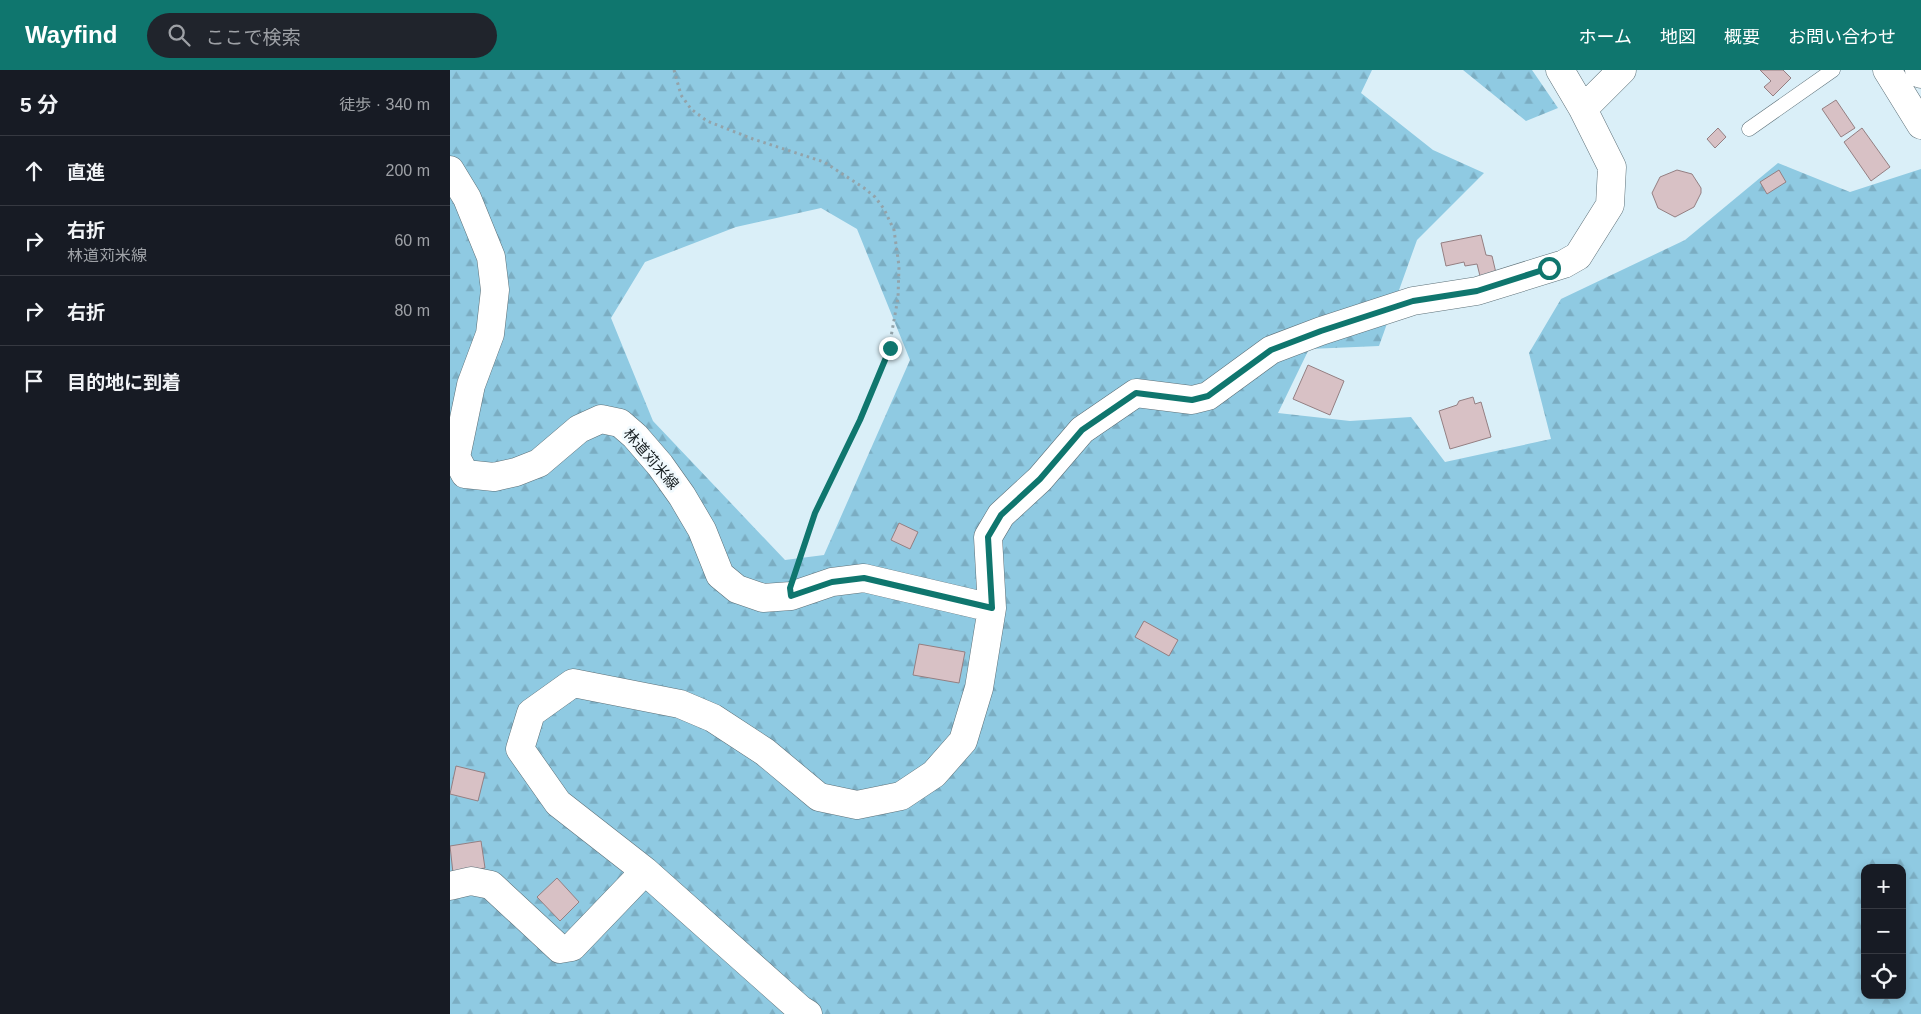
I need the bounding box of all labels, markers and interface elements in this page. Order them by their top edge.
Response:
search box [147,13,497,58]
text: Wayfind [25,21,117,48]
icon: search [165,21,193,49]
text: ここで検索 [205,27,300,48]
text: ホーム [1579,27,1632,47]
text: 地図 [1660,27,1696,47]
text: 概要 [1724,27,1760,47]
text: お問い合わせ [1788,27,1896,47]
text: 5 分 [20,93,59,116]
text: 徒歩 · 340 m [339,96,430,113]
icon: ahead [20,157,48,185]
text: 直進 [67,162,105,183]
text: 200 m [386,162,430,179]
text: 右折 [67,220,105,241]
icon: right [20,227,48,255]
text: 60 m [394,232,430,249]
text: 林道苅米線 [67,247,147,264]
route start [1538,257,1561,280]
icon: right [20,297,48,325]
text: 右折 [67,302,105,323]
text: 80 m [394,302,430,319]
route end [879,337,902,360]
icon: arrive [20,367,48,395]
text: 目的地に到着 [67,372,181,393]
street label: 林道苅米線 [620,425,682,493]
map controls [1861,864,1906,999]
button: + [1861,864,1906,909]
button: − [1861,909,1906,954]
button: locate [1861,954,1906,999]

